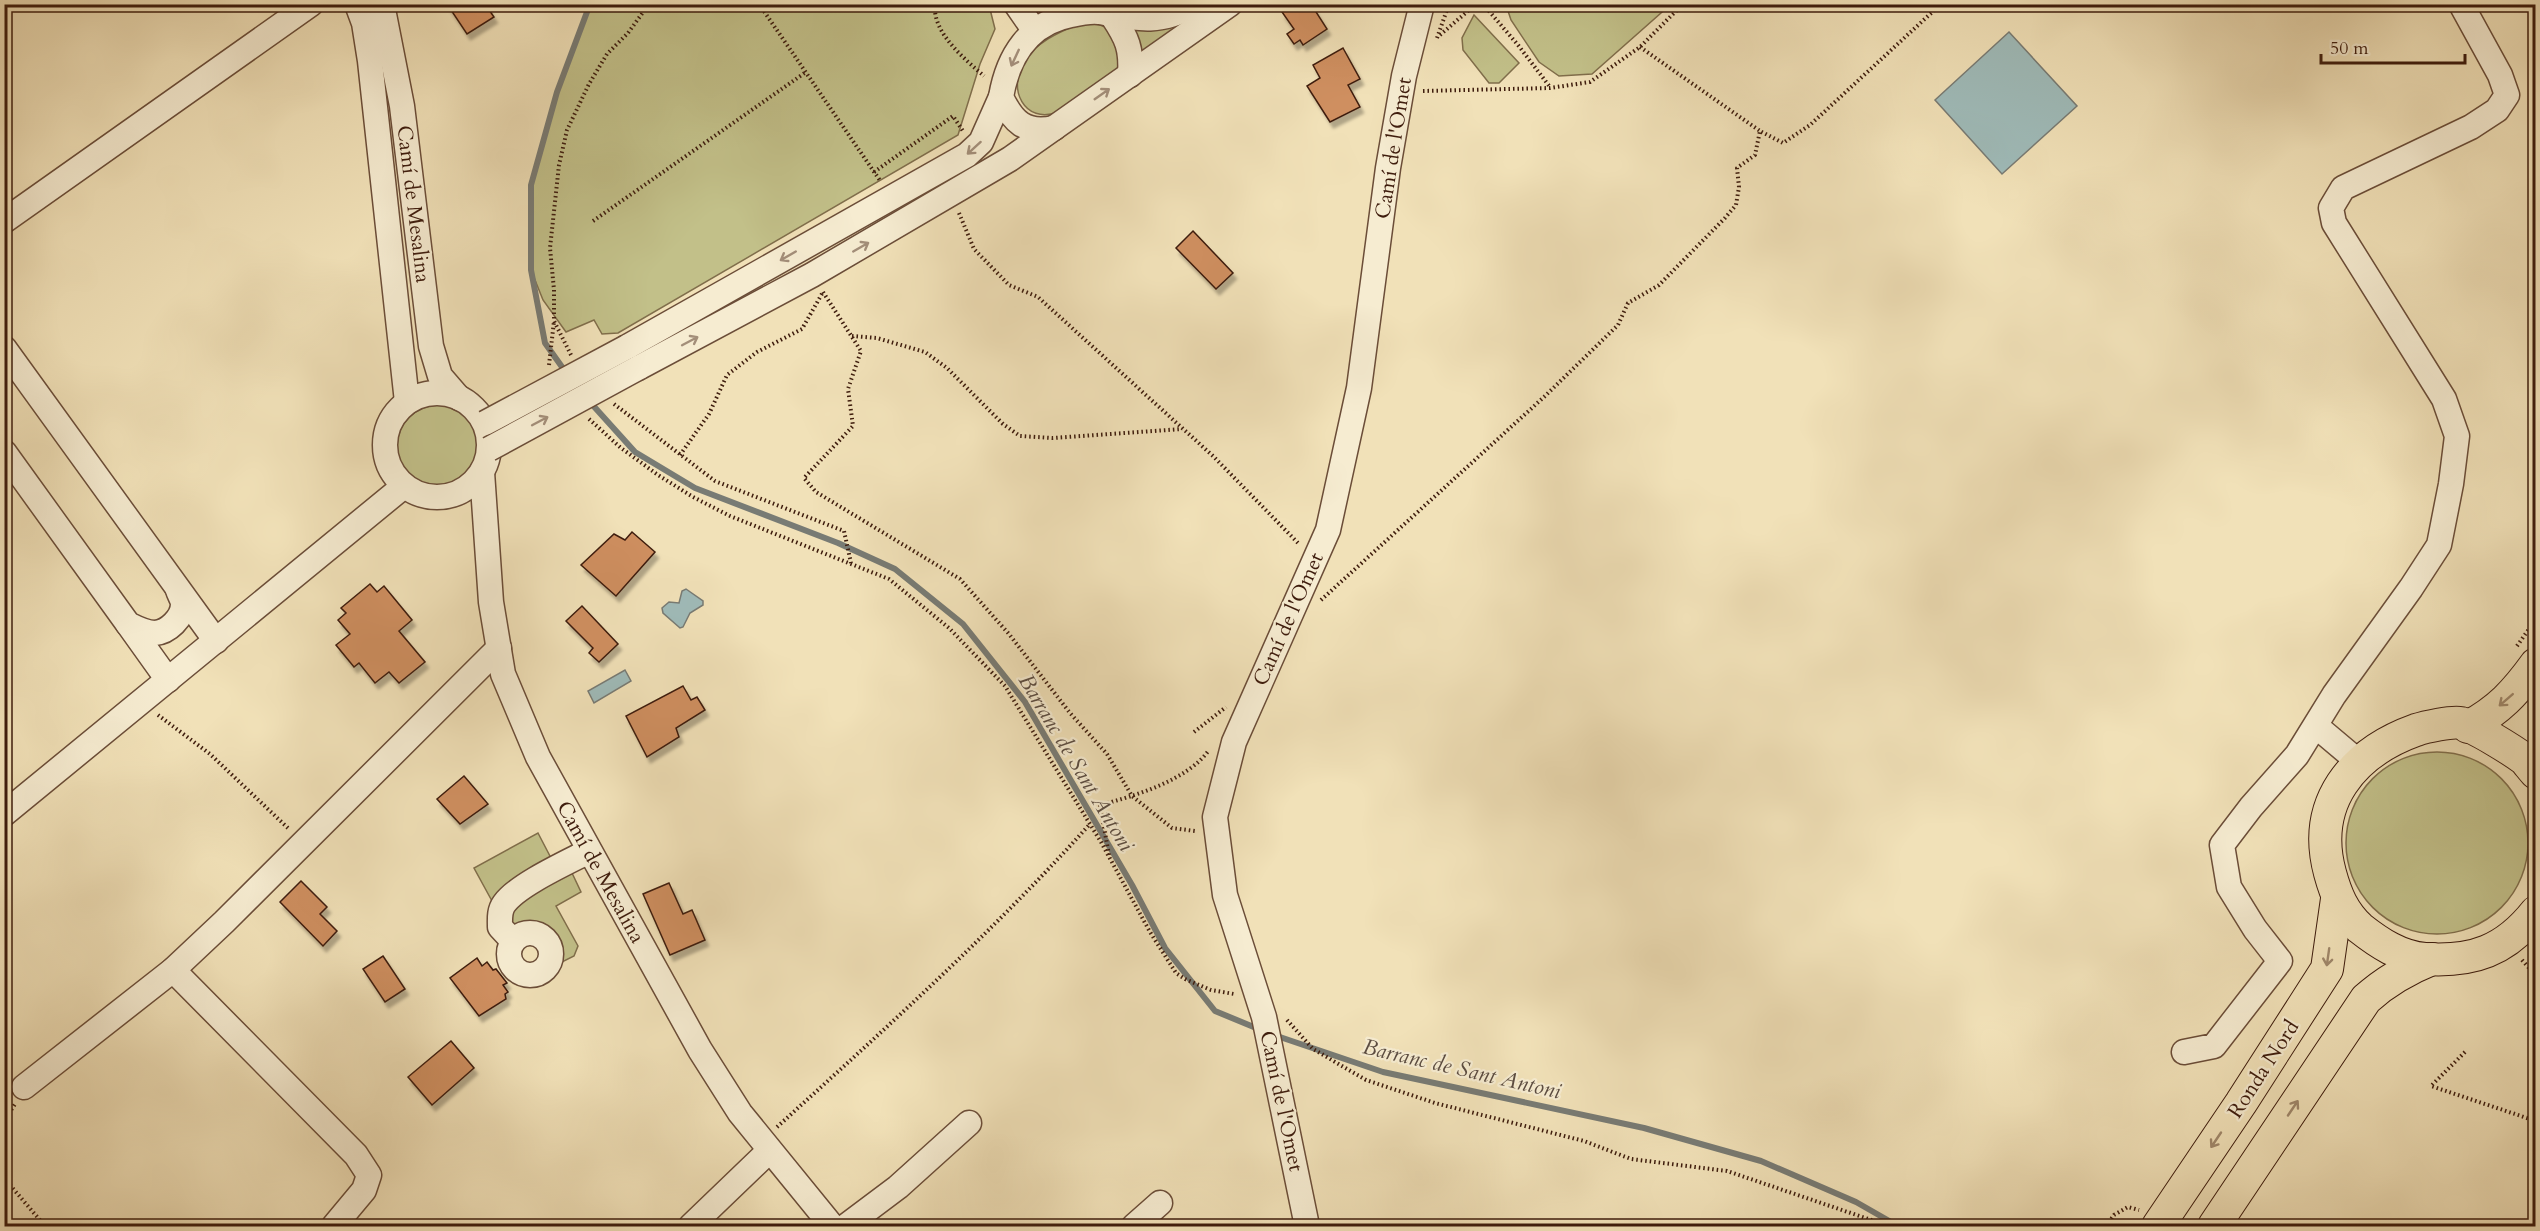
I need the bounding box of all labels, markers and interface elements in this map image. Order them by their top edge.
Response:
scale bar [2321,27,2465,65]
text: 50 m [2330,36,2369,61]
one-way arrow [1009,49,1020,67]
street label: Camí de l'Omet [1368,75,1419,221]
one-way arrow [1093,88,1110,100]
street label: Camí de Mesalina [389,124,438,284]
one-way arrow [967,141,982,155]
one-way arrow [852,241,869,253]
one-way arrow [779,251,797,262]
one-way arrow [681,335,698,347]
one-way arrow [531,415,548,427]
street label: Camí de l'Omet [1246,548,1331,690]
water label: Barranc de Sant Antoni [1011,668,1142,858]
one-way arrow [2498,694,2514,707]
street label: Camí de Mesalina [549,796,652,949]
one-way arrow [2323,947,2334,966]
street label: Ronda Nord [2221,1014,2306,1124]
street label: Camí de l'Omet [1252,1028,1311,1174]
water label: Barranc de Sant Antoni [1360,1032,1565,1107]
one-way arrow [2287,1100,2299,1117]
one-way arrow [2210,1132,2222,1148]

